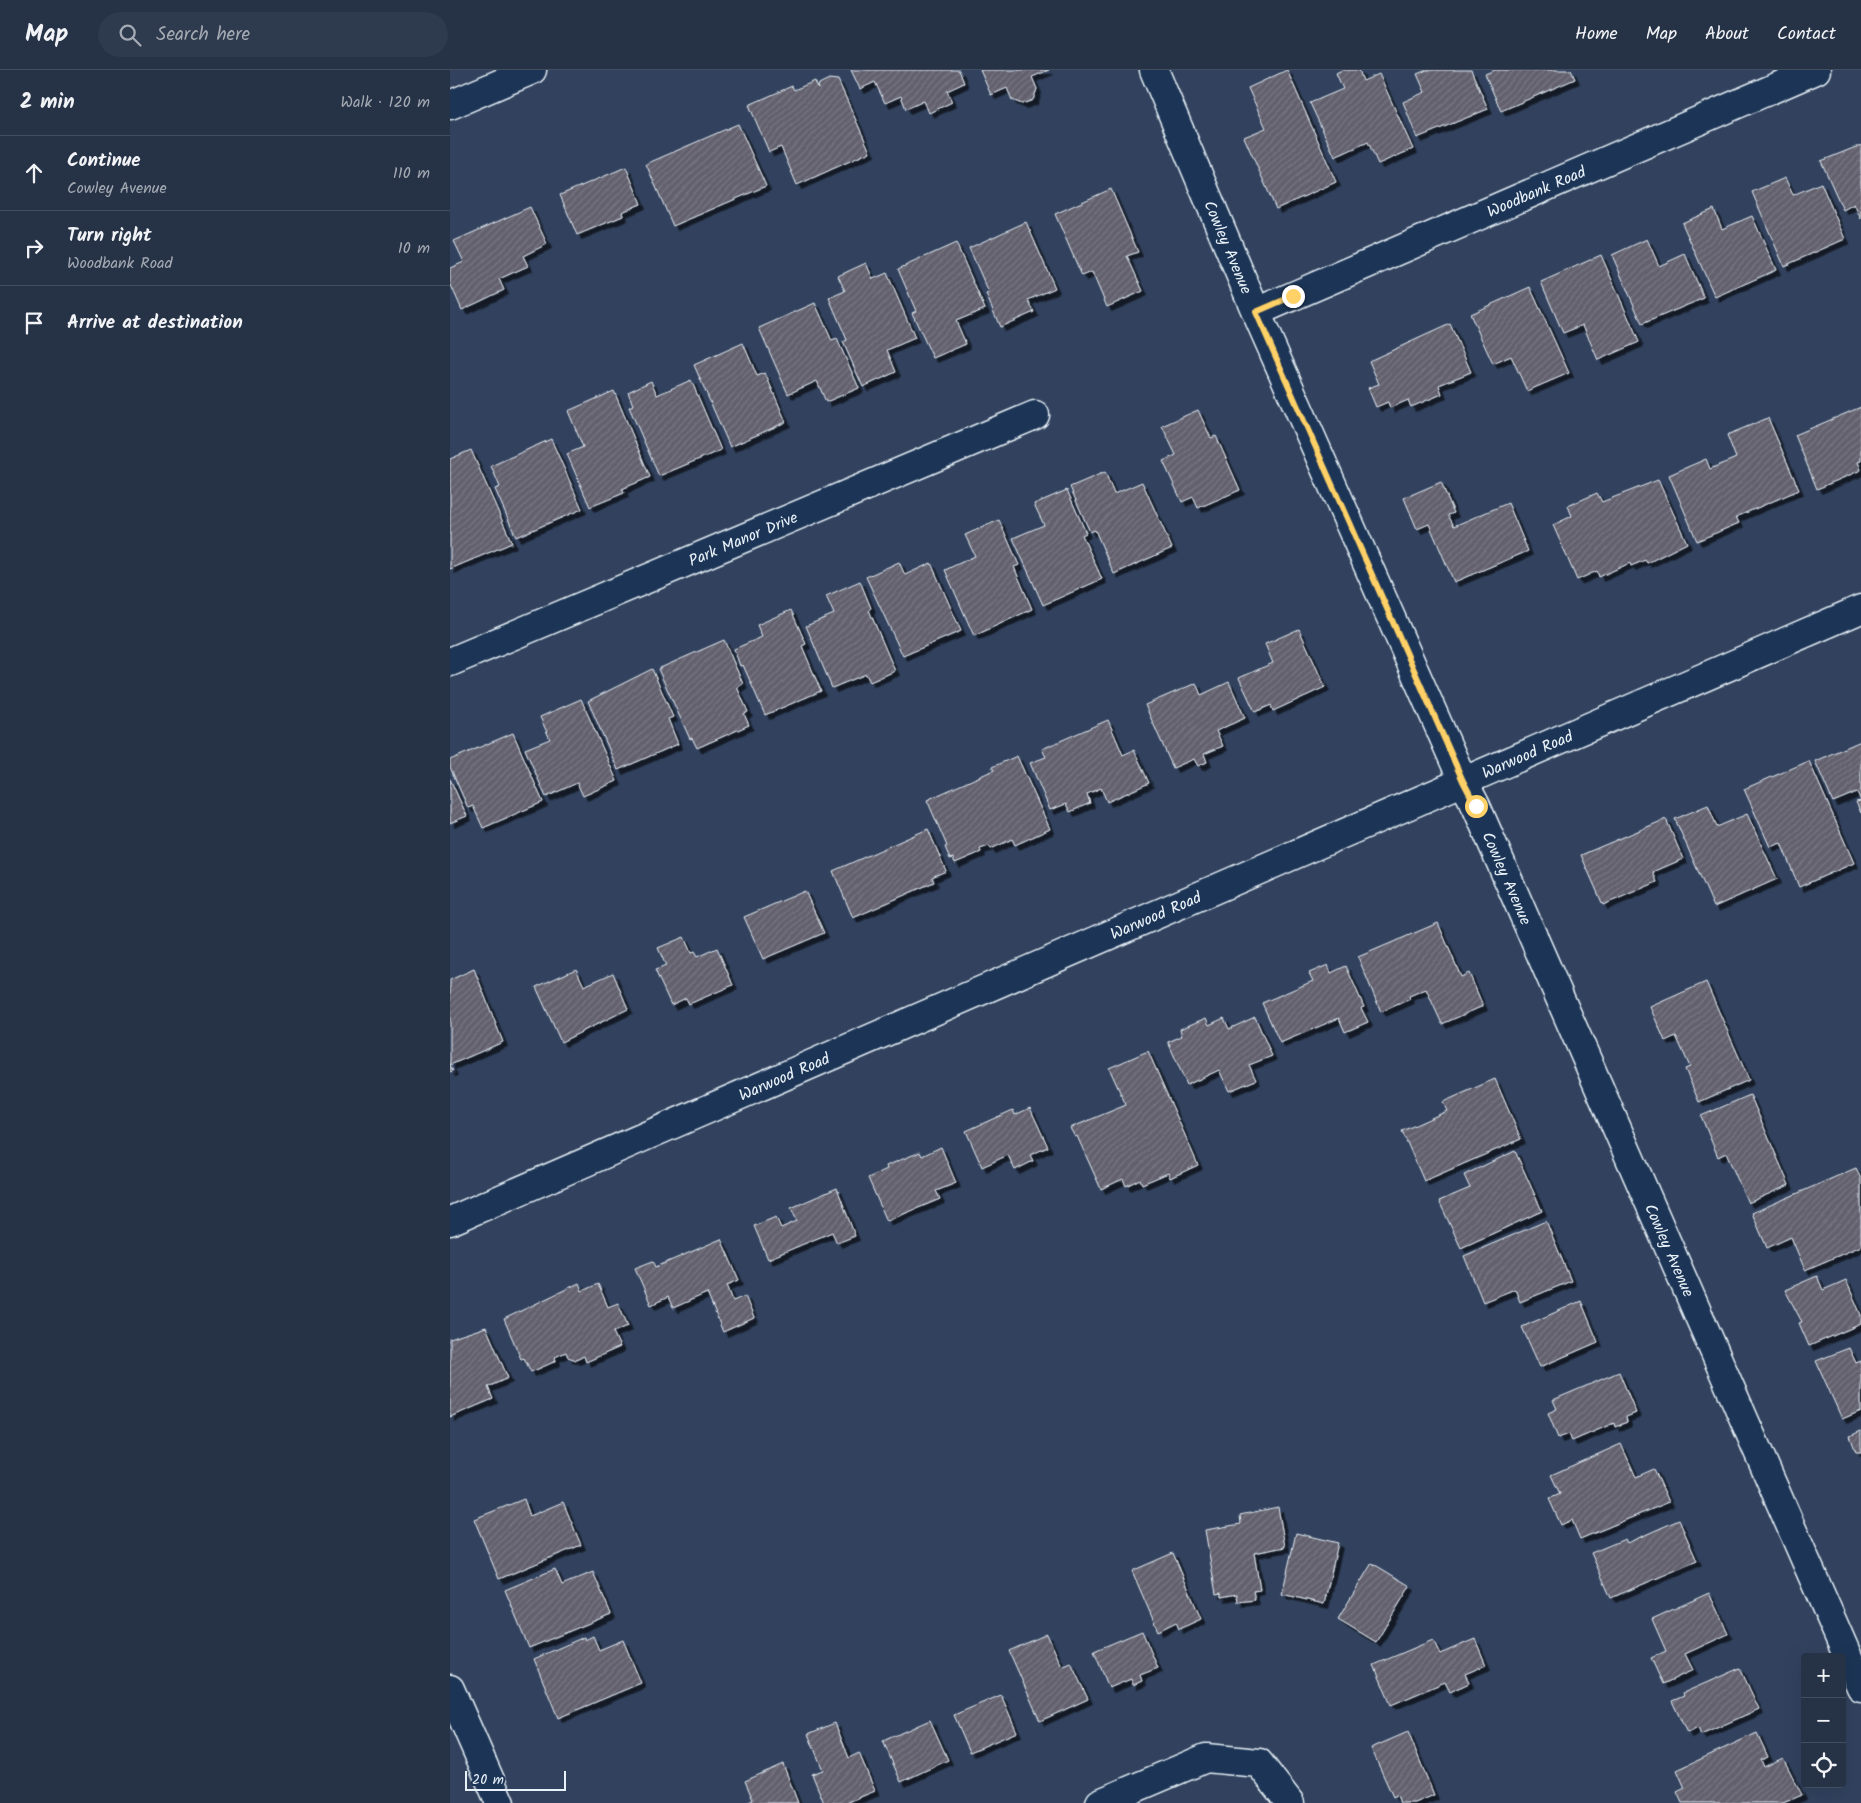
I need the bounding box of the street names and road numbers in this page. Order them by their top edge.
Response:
street label: Woodbank Road [1483,160,1591,225]
street label: Cowley Avenue [1196,197,1258,298]
street label: Park Manor Drive [685,506,802,574]
street label: Warwood Road [1478,724,1578,786]
street label: Cowley Avenue [1475,828,1538,929]
street label: Warwood Road [1107,885,1207,947]
street label: Warwood Road [735,1046,835,1108]
street label: Cowley Avenue [1637,1200,1700,1301]

